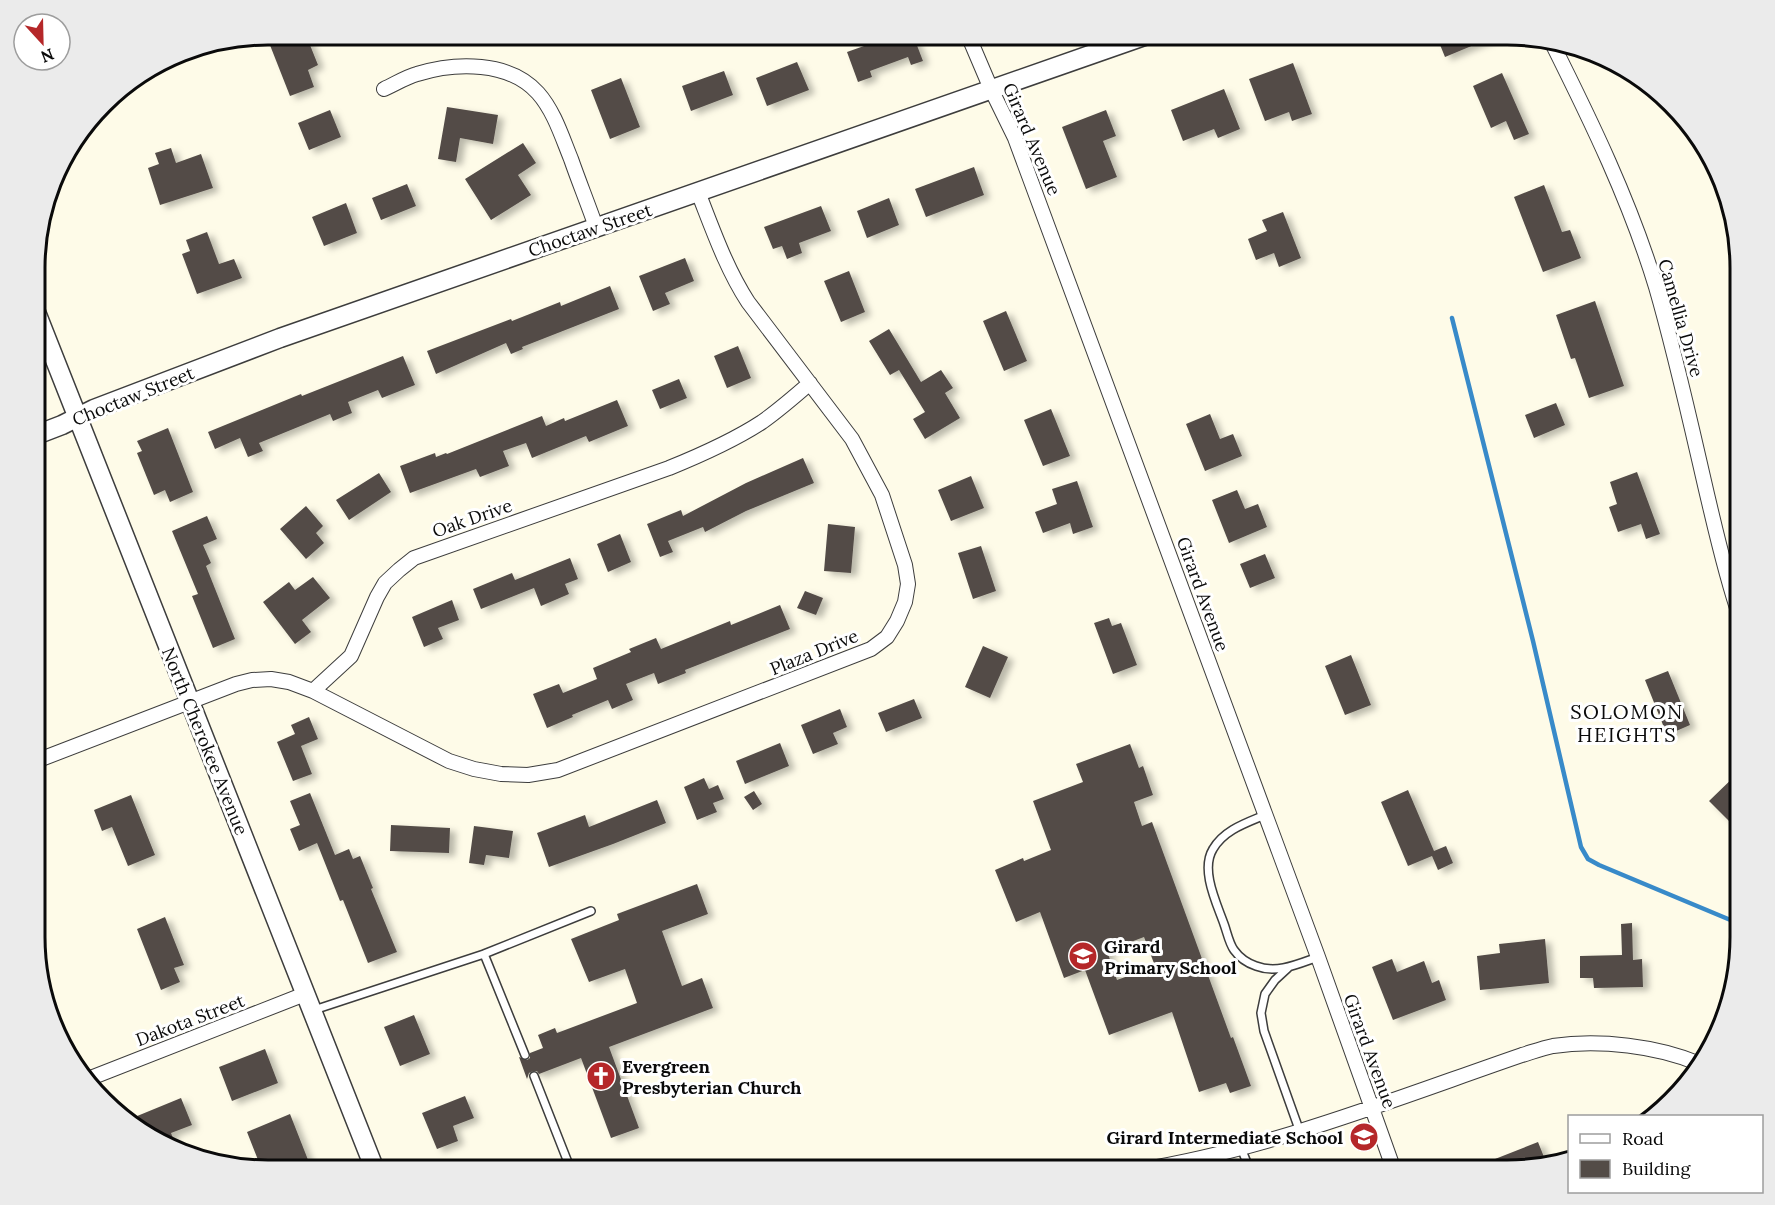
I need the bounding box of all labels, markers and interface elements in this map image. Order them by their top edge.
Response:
north arrow [12,12,72,72]
text: N [38,44,57,67]
street label: Girard Avenue [998,79,1066,199]
street label: Choctaw Street [525,198,655,262]
street label: Camellia Drive [1653,256,1709,380]
street label: Choctaw Street [69,361,197,431]
street label: Oak Drive [429,494,515,542]
street label: Girard Avenue [1172,534,1234,655]
street label: Plaza Drive [766,624,862,680]
street label: North Cherokee Avenue [157,644,253,839]
district label: SOLOMON HEIGHTS [1570,699,1684,747]
place label: Girard Primary School [1104,935,1237,979]
school or university icon: Girard Primary School [1067,940,1099,972]
street label: Dakota Street [132,989,248,1051]
street label: Girard Avenue [1339,991,1401,1112]
place label: Evergreen Presbyterian Church [622,1055,801,1099]
church icon: Evergreen Presbyterian Church [585,1060,617,1092]
legend [1568,1115,1763,1193]
school or university icon: Girard Intermediate School [1348,1121,1380,1153]
place label: Girard Intermediate School [1107,1126,1343,1149]
text: Road [1622,1127,1664,1150]
text: Building [1622,1157,1692,1180]

